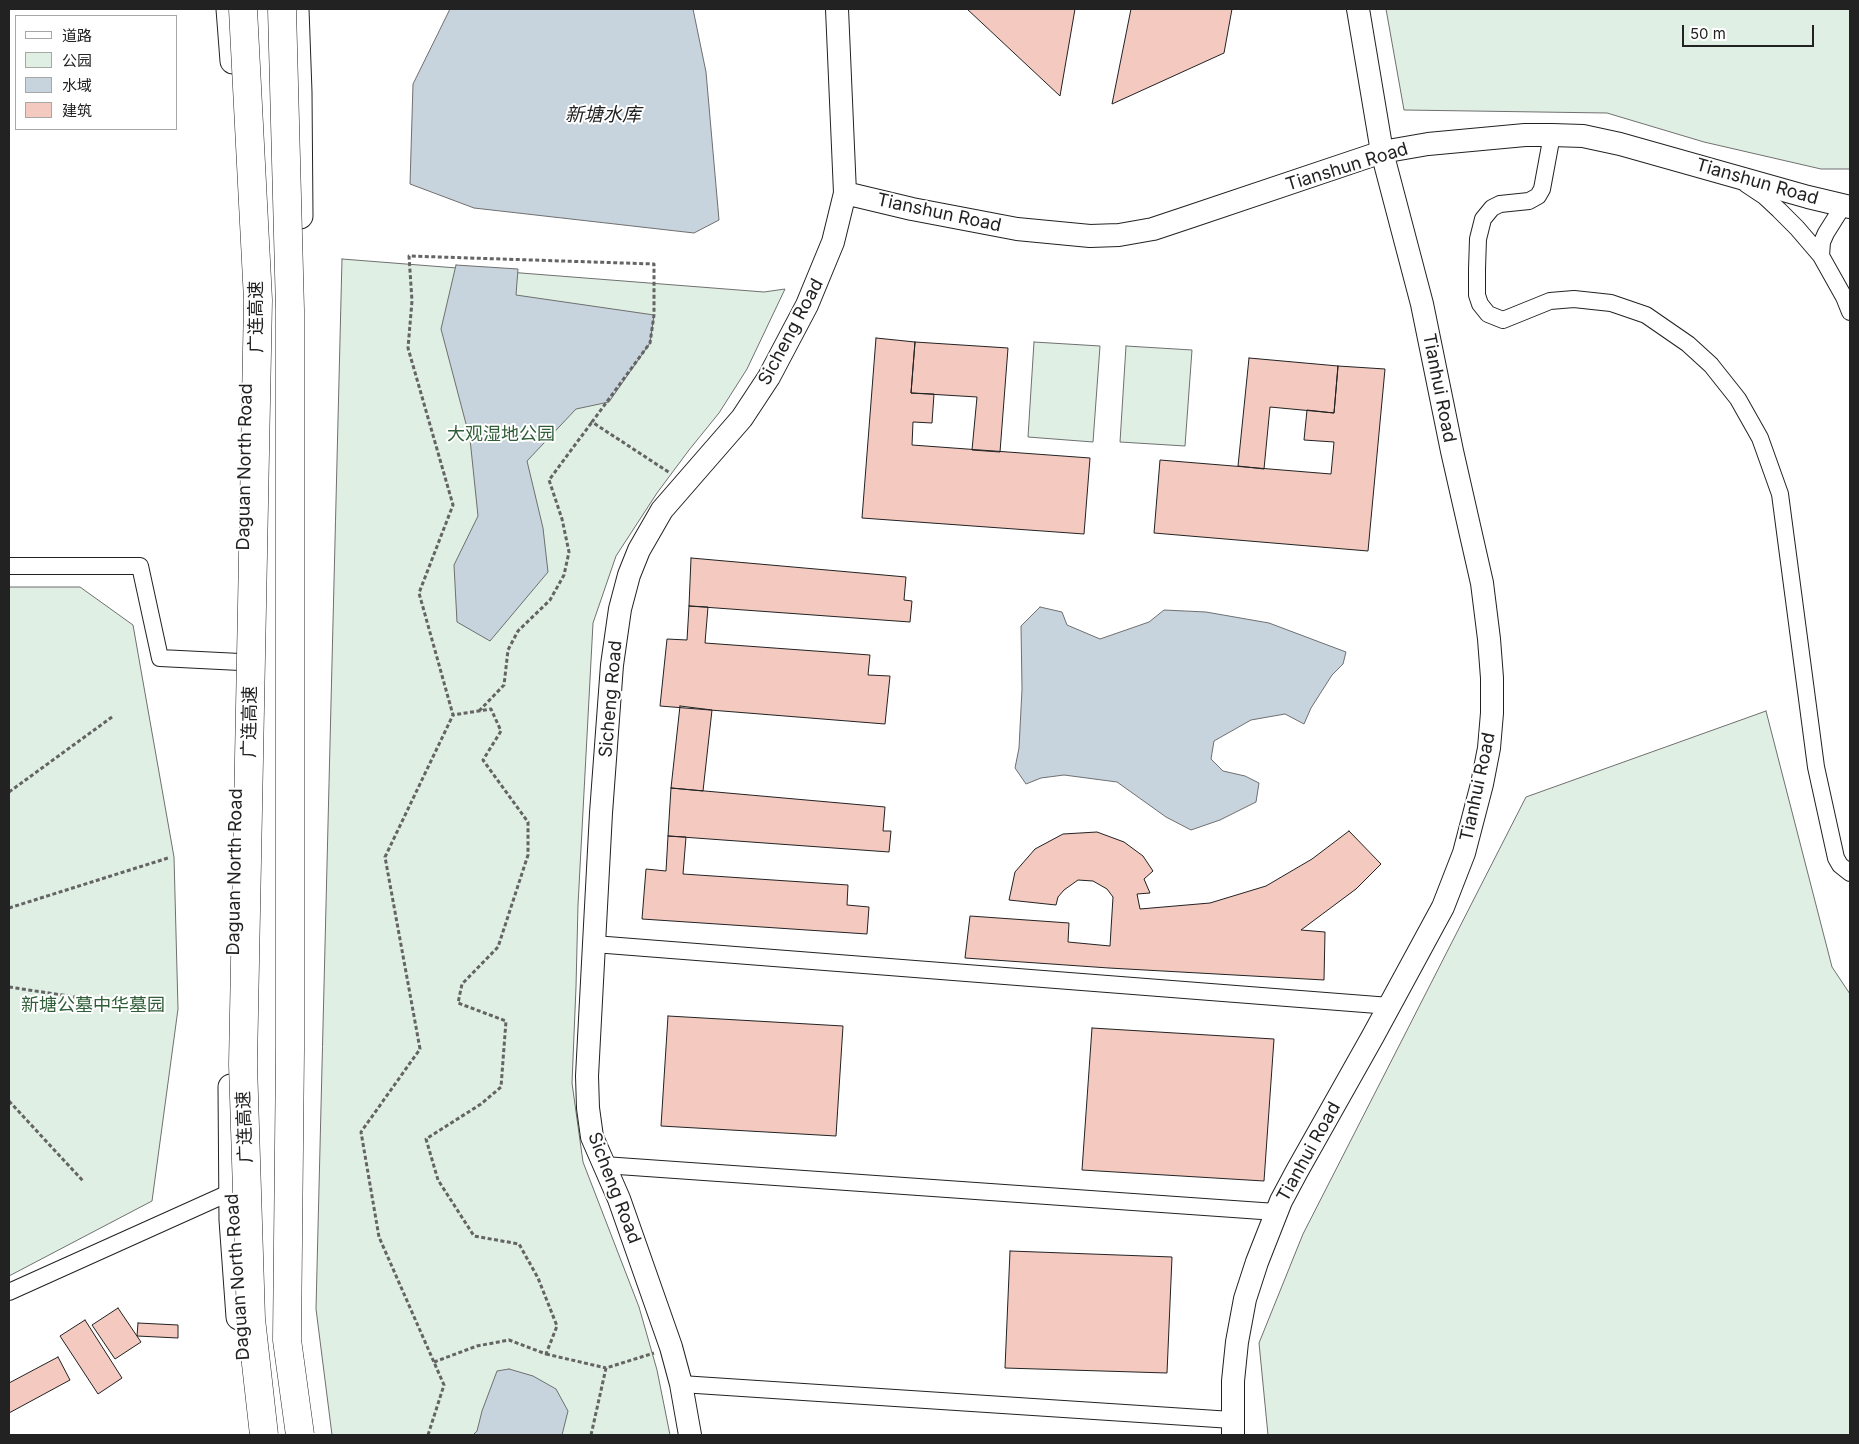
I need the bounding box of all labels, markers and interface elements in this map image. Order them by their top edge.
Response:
legend [15,15,178,130]
scale bar [1684,15,1816,47]
text: 50 m [1690,24,1726,43]
text: 道路 [62,26,92,45]
text: 公园 [62,51,92,70]
text: 水域 [62,76,92,95]
text: 建筑 [62,101,92,120]
water label: 新塘水库 [565,104,641,126]
street label: Tianshun Road [1283,138,1411,196]
street label: Tianshun Road [1693,154,1821,210]
street label: Tianshun Road [875,189,1003,237]
street label: Sicheng Road [754,275,828,389]
street label: 广连高速 [246,281,268,353]
street label: Tianhui Road [1418,332,1460,444]
street label: Daguan North Road [233,383,257,551]
park label: 大观湿地公园 [447,424,555,446]
street label: Sicheng Road [595,640,627,758]
street label: 广连高速 [239,686,261,758]
street label: Tianhui Road [1456,731,1500,843]
street label: Daguan North Road [223,788,247,956]
park label: 新塘公墓中华墓园 [21,995,165,1017]
street label: 广连高速 [233,1091,257,1163]
street label: Tianhui Road [1273,1098,1345,1206]
street label: Sicheng Road [583,1129,645,1247]
street label: Daguan North Road [221,1193,255,1361]

